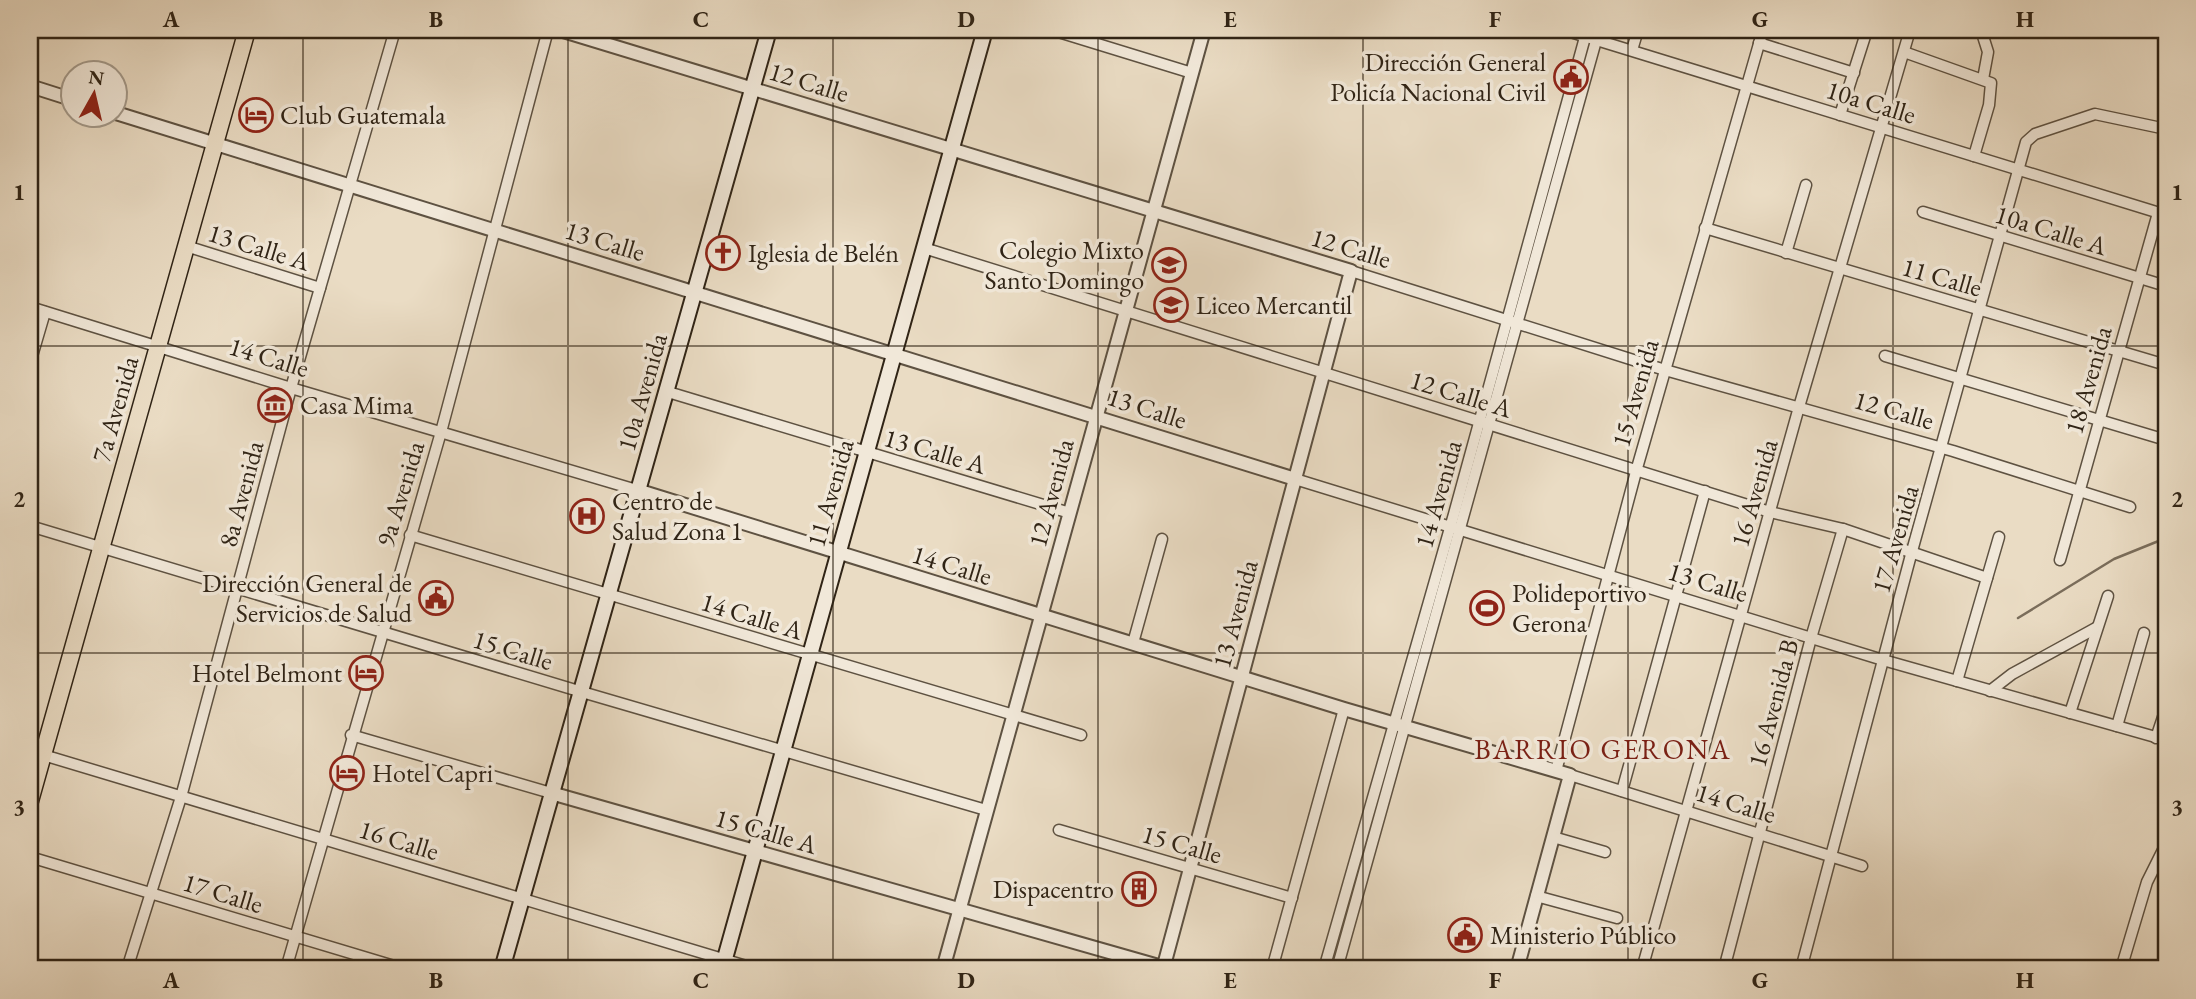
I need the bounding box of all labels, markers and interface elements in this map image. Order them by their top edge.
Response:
text: A [162,4,180,34]
text: B [429,4,443,34]
text: C [693,4,709,34]
text: D [957,4,975,34]
text: E [1223,4,1237,34]
text: F [1489,4,1502,34]
text: G [1752,4,1768,34]
text: H [2016,4,2034,34]
place label: Dirección General Policía Nacional Civil [1330,45,1546,109]
street label: 12 Calle [765,54,853,110]
public building icon: Dirección General Policía Nacional Civil [1552,58,1590,96]
north arrow [60,60,130,130]
text: N [87,64,106,91]
street label: 10a Calle [1822,72,1920,132]
hotel icon: Club Guatemala [237,96,275,134]
place label: Club Guatemala [280,98,446,132]
text: 1 [13,177,25,207]
text: 1 [2171,177,2183,207]
street label: 10a Calle A [1991,197,2112,263]
street label: 13 Calle [561,213,649,269]
street label: 13 Calle A [204,215,315,279]
street label: 12 Calle [1307,220,1395,276]
place label: Colegio Mixto Santo Domingo [985,233,1144,297]
church icon: Iglesia de Belén [704,234,742,272]
place label: Iglesia de Belén [748,236,899,270]
school or university icon: Colegio Mixto Santo Domingo [1150,246,1188,284]
street label: 11 Calle [1898,249,1986,305]
school or university icon: Liceo Mercantil [1152,286,1190,324]
place label: Liceo Mercantil [1196,288,1352,322]
street label: 18 Avenida [2056,321,2120,438]
street label: 10a Avenida [609,328,675,455]
street label: 14 Calle [225,329,313,385]
street label: 15 Avenida [1603,334,1667,451]
street label: 7a Avenida [84,351,146,466]
street label: 12 Calle A [1406,362,1517,426]
street label: 13 Calle [1103,379,1191,437]
street label: 12 Calle [1850,382,1938,438]
museum icon: Casa Mima [256,386,294,424]
place label: Casa Mima [300,388,414,422]
street label: 13 Calle A [880,420,991,482]
street label: 11 Avenida [798,434,862,551]
street label: 12 Avenida [1020,434,1082,551]
street label: 16 Avenida [1722,434,1786,551]
street label: 14 Avenida [1406,435,1470,552]
street label: 8a Avenida [211,436,272,551]
street label: 9a Avenida [368,436,432,551]
street label: 17 Avenida [1863,480,1927,597]
text: 2 [13,484,25,514]
place label: Centro de Salud Zona 1 [612,484,743,548]
text: 2 [2171,484,2183,514]
hospital icon: Centro de Salud Zona 1 [568,497,606,535]
street label: 14 Calle [908,537,996,593]
street label: 13 Calle [1664,554,1752,610]
street label: 13 Avenida [1204,555,1266,672]
place label: Dirección General de Servicios de Salud [202,566,413,630]
place label: Polideportivo Gerona [1512,576,1647,640]
public building icon: Dirección General de Servicios de Salud [417,579,455,617]
street label: 14 Calle A [697,584,808,648]
sports icon: Polideportivo Gerona [1468,589,1506,627]
street label: 15 Calle [469,622,557,678]
street label: 16 Avenida B [1740,635,1806,771]
hotel icon: Hotel Belmont [347,654,385,692]
place label: Hotel Belmont [192,656,342,690]
district label: BARRIO GERONA [1474,731,1732,767]
hotel icon: Hotel Capri [328,754,366,792]
place label: Hotel Capri [372,756,493,790]
street label: 14 Calle [1692,775,1780,831]
text: 3 [13,792,25,822]
text: 3 [2171,792,2183,822]
street label: 15 Calle A [711,800,822,862]
street label: 16 Calle [355,812,443,868]
street label: 15 Calle [1138,816,1226,872]
street label: 17 Calle [179,865,267,921]
building icon: Dispacentro [1120,870,1158,908]
place label: Dispacentro [993,872,1114,906]
public building icon: Ministerio Público [1446,916,1484,954]
place label: Ministerio Público [1490,918,1676,952]
text: A [162,965,180,995]
text: B [429,965,443,995]
text: C [693,965,709,995]
text: D [957,965,975,995]
text: E [1223,965,1237,995]
text: F [1489,965,1502,995]
text: G [1752,965,1768,995]
text: H [2016,965,2034,995]

